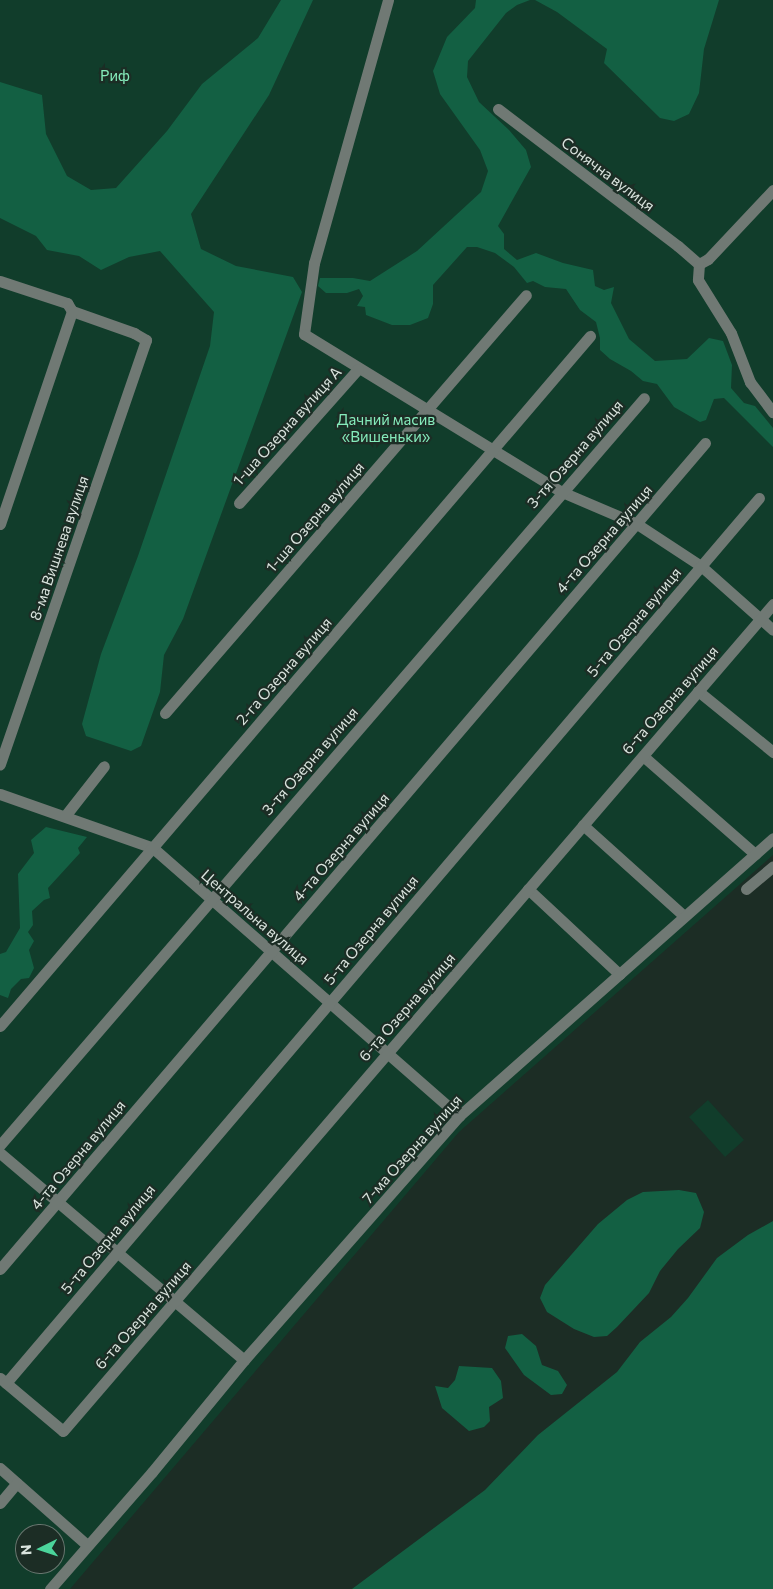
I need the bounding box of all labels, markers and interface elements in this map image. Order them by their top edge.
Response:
park label: Риф [100,67,130,85]
street label: Сонячна вулиця [558,133,658,215]
street label: 1-ша Озерна вулиця А [229,363,345,489]
street label: 3-тя Озерна вулиця [523,396,627,512]
park label: Дачний масив «Вишеньки» [337,410,435,445]
street label: 1-ша Озерна вулиця [262,458,368,576]
street label: 8-ма Вишнева вулиця [26,473,92,623]
street label: 4-та Озерна вулиця [552,481,656,597]
street label: 5-та Озерна вулиця [583,564,685,680]
street label: 2-га Озерна вулиця [232,614,336,728]
street label: 6-та Озерна вулиця [618,642,722,758]
street label: 3-тя Озерна вулиця [258,703,362,819]
street label: 4-та Озерна вулиця [289,789,393,905]
street label: Центральна вулиця [198,866,312,968]
street label: 5-та Озерна вулиця [320,872,422,988]
street label: 6-та Озерна вулиця [355,949,459,1065]
street label: 7-ма Озерна вулиця [358,1091,466,1207]
street label: 4-та Озерна вулиця [27,1097,129,1213]
street label: 5-та Озерна вулиця [57,1181,159,1297]
street label: 6-та Озерна вулиця [91,1257,195,1373]
north arrow [15,1524,65,1574]
text: N [17,1544,34,1556]

